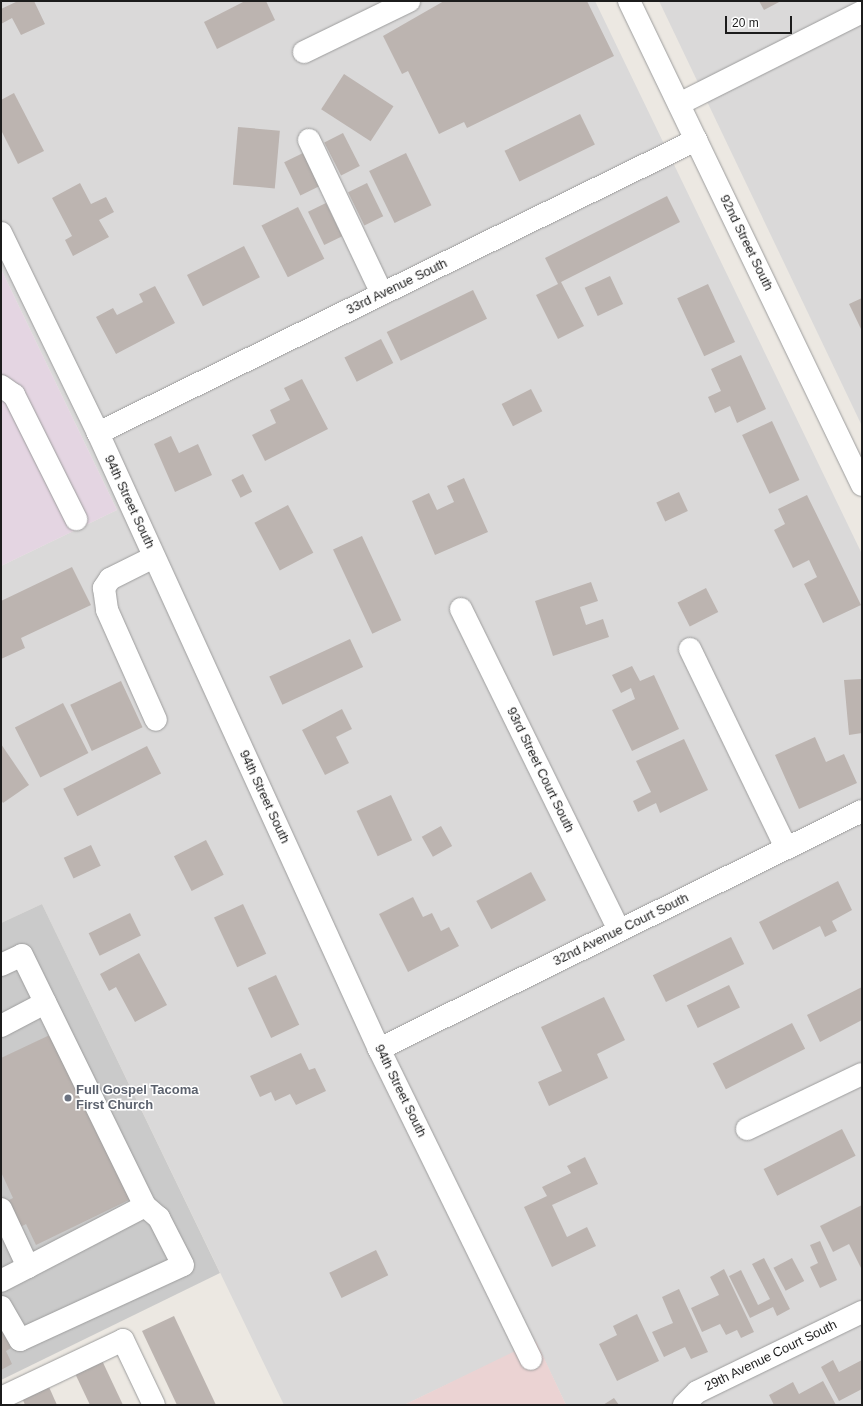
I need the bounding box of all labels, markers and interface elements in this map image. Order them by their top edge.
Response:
scale bar [727,8,794,34]
text: 20 m [732,16,759,30]
street label: 92nd Street South [716,192,776,294]
street label: 33rd Avenue South [344,256,450,318]
street label: 94th Street South [101,453,157,551]
street label: 93rd Street Court South [503,705,577,835]
street label: 94th Street South [236,748,292,846]
street label: 32nd Avenue Court South [550,890,692,970]
street label: 94th Street South [371,1042,429,1140]
place label: Full Gospel Tacoma First Church [76,1083,199,1114]
marker: Full Gospel Tacoma First Church [63,1093,73,1103]
street label: 29th Avenue Court South [702,1317,840,1395]

